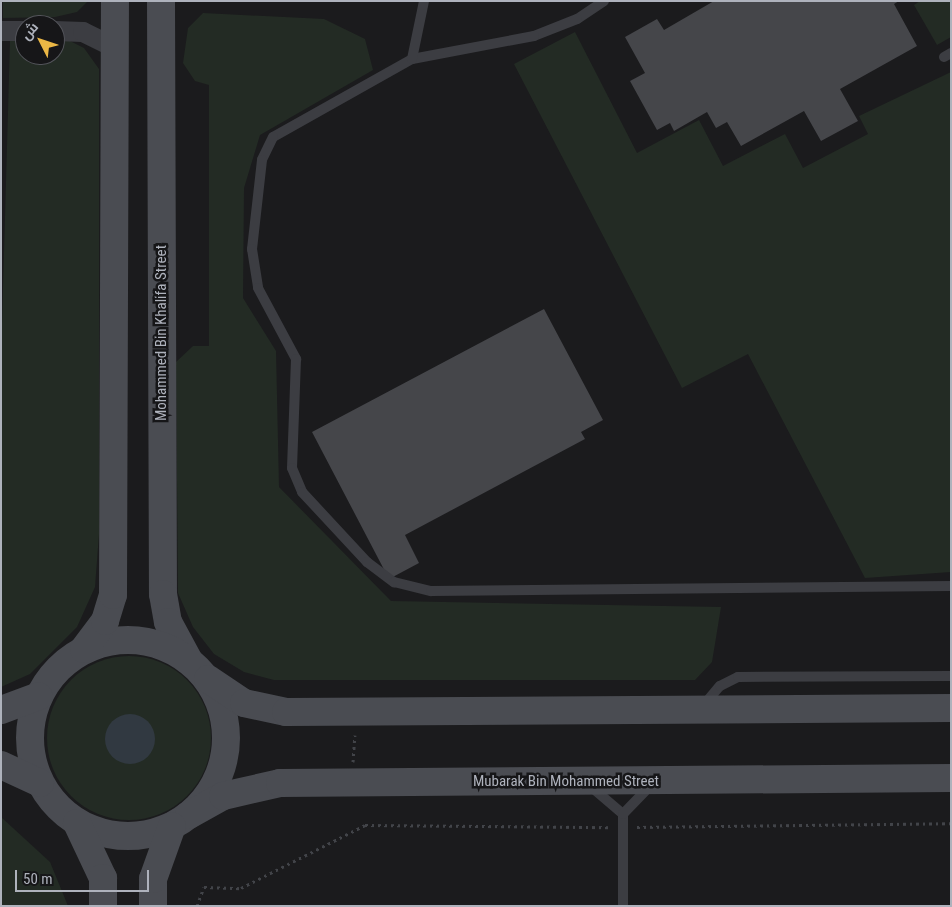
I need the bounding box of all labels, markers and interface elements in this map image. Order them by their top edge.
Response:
north arrow [15,15,65,65]
text: ش [18,19,41,43]
street label: Mohammed Bin Khalifa Street [153,245,171,421]
street label: Mubarak Bin Mohammed Street [473,773,659,791]
scale bar [18,860,151,892]
text: 50 m [23,870,53,888]

